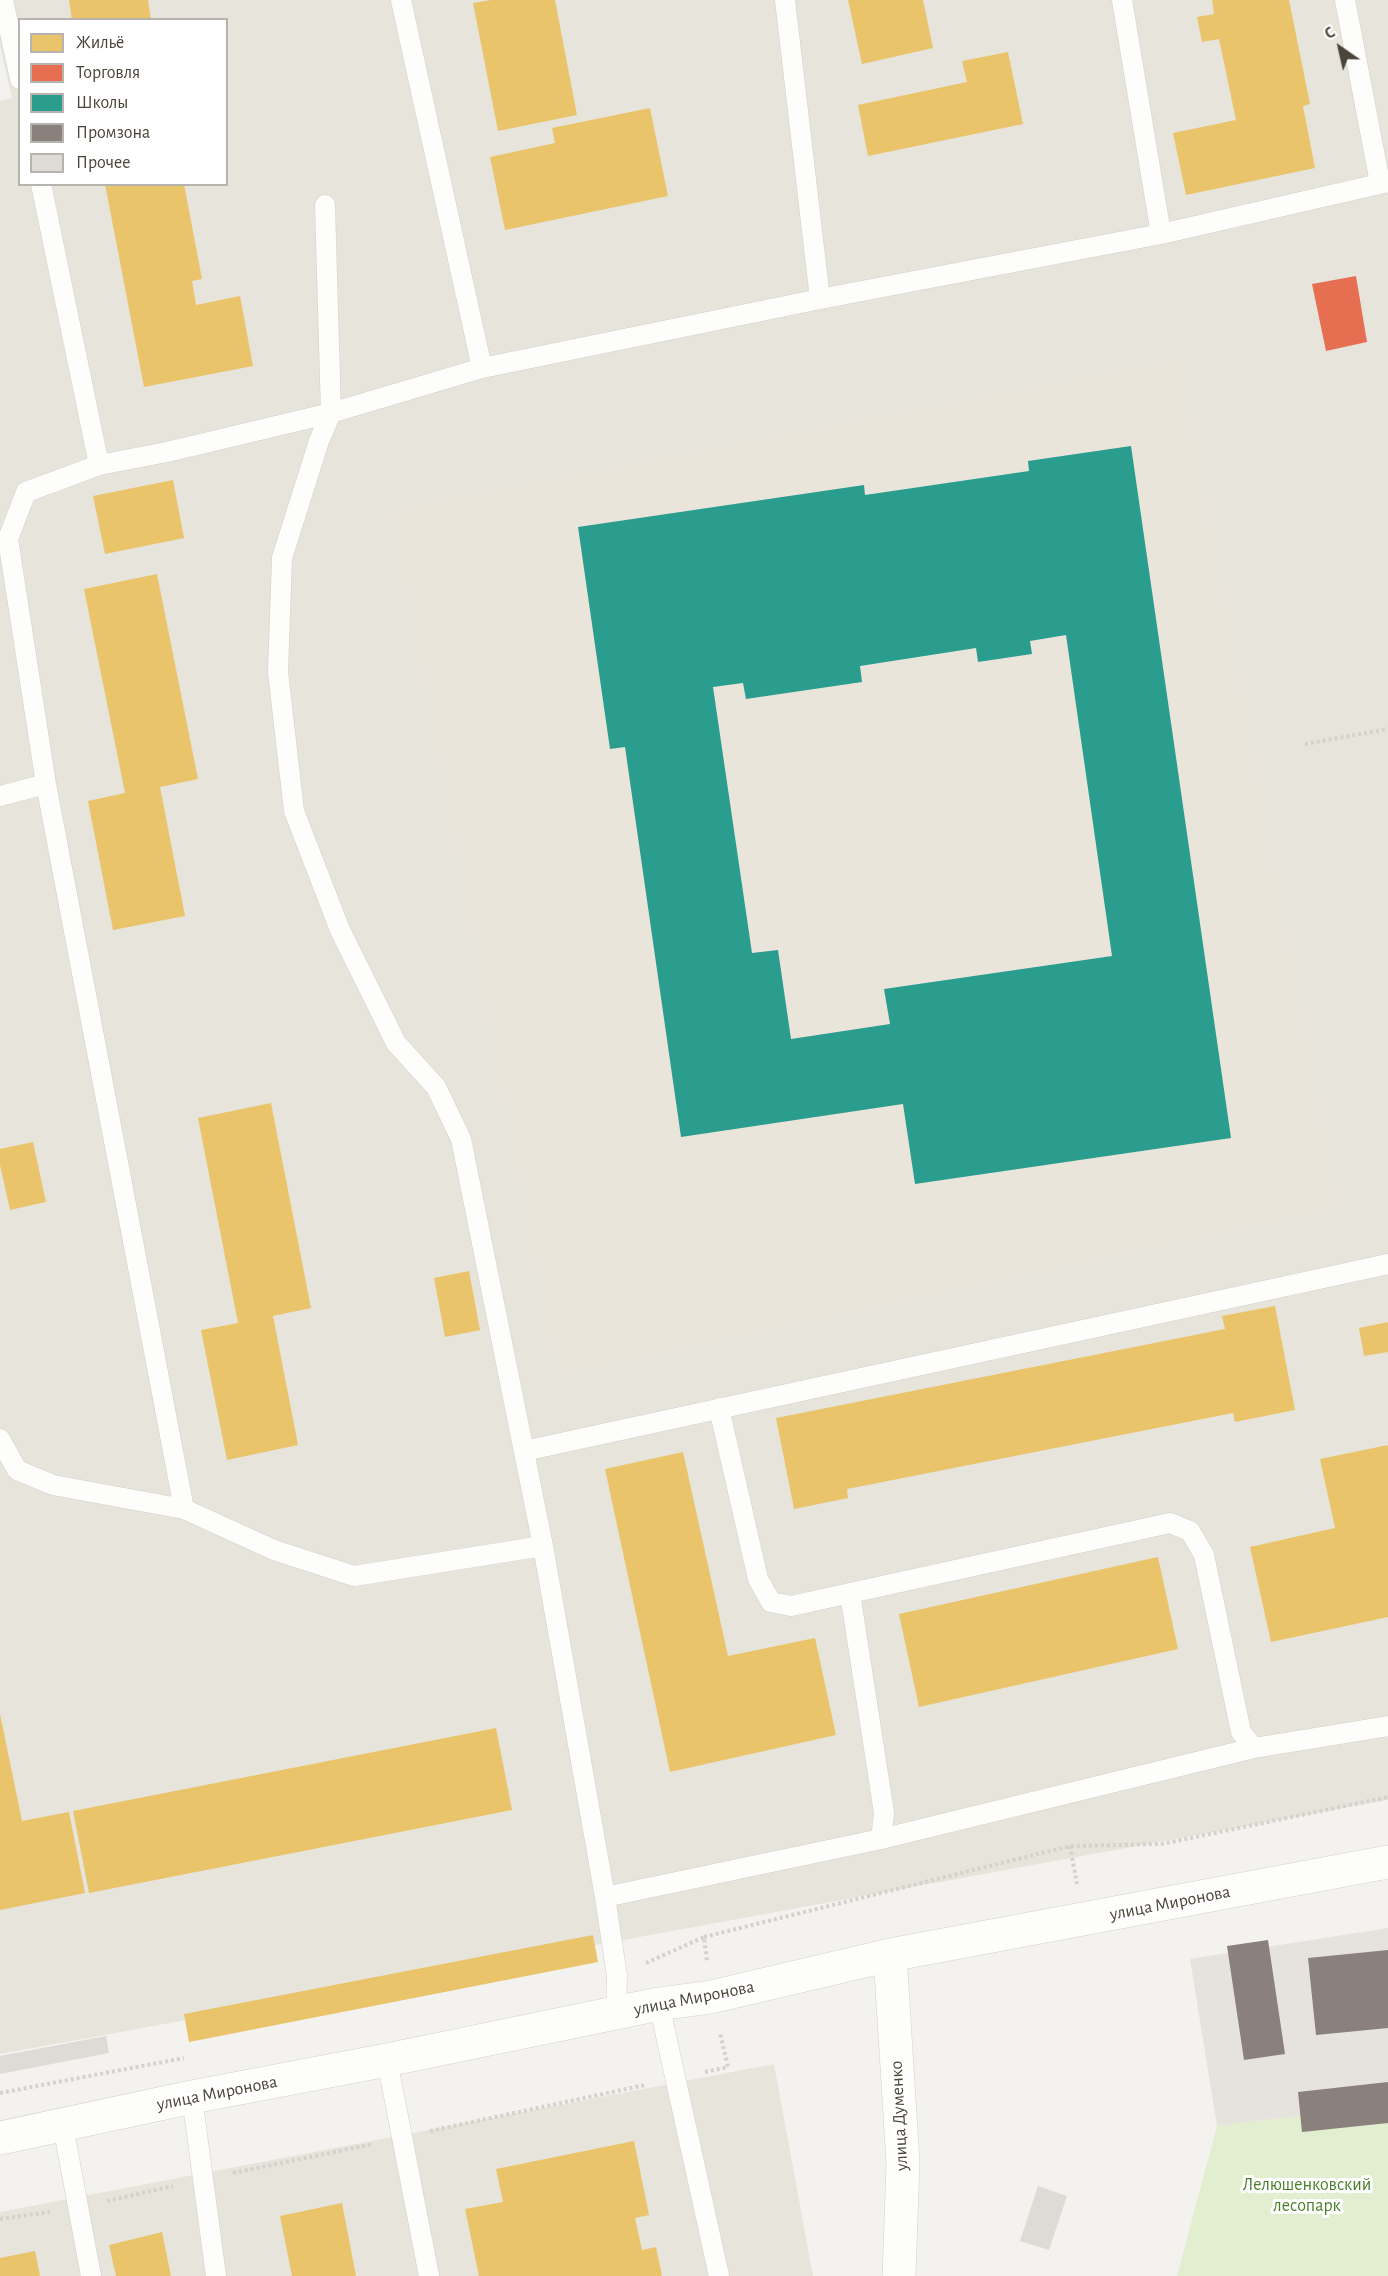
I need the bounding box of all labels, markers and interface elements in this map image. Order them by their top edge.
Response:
legend [18,18,228,186]
north arrow [1310,18,1370,78]
text: С [1322,24,1338,42]
text: Жильё [76,34,124,52]
text: Торговля [76,64,140,82]
text: Школы [76,94,128,112]
text: Промзона [76,124,150,142]
text: Прочее [76,154,131,172]
street label: улица Миронова [1108,1881,1232,1925]
street label: улица Миронова [632,1976,756,2020]
street label: улица Думенко [885,2060,913,2172]
street label: улица Миронова [155,2071,279,2115]
park label: Лелюшенковский лесопарк [1243,2174,1371,2216]

